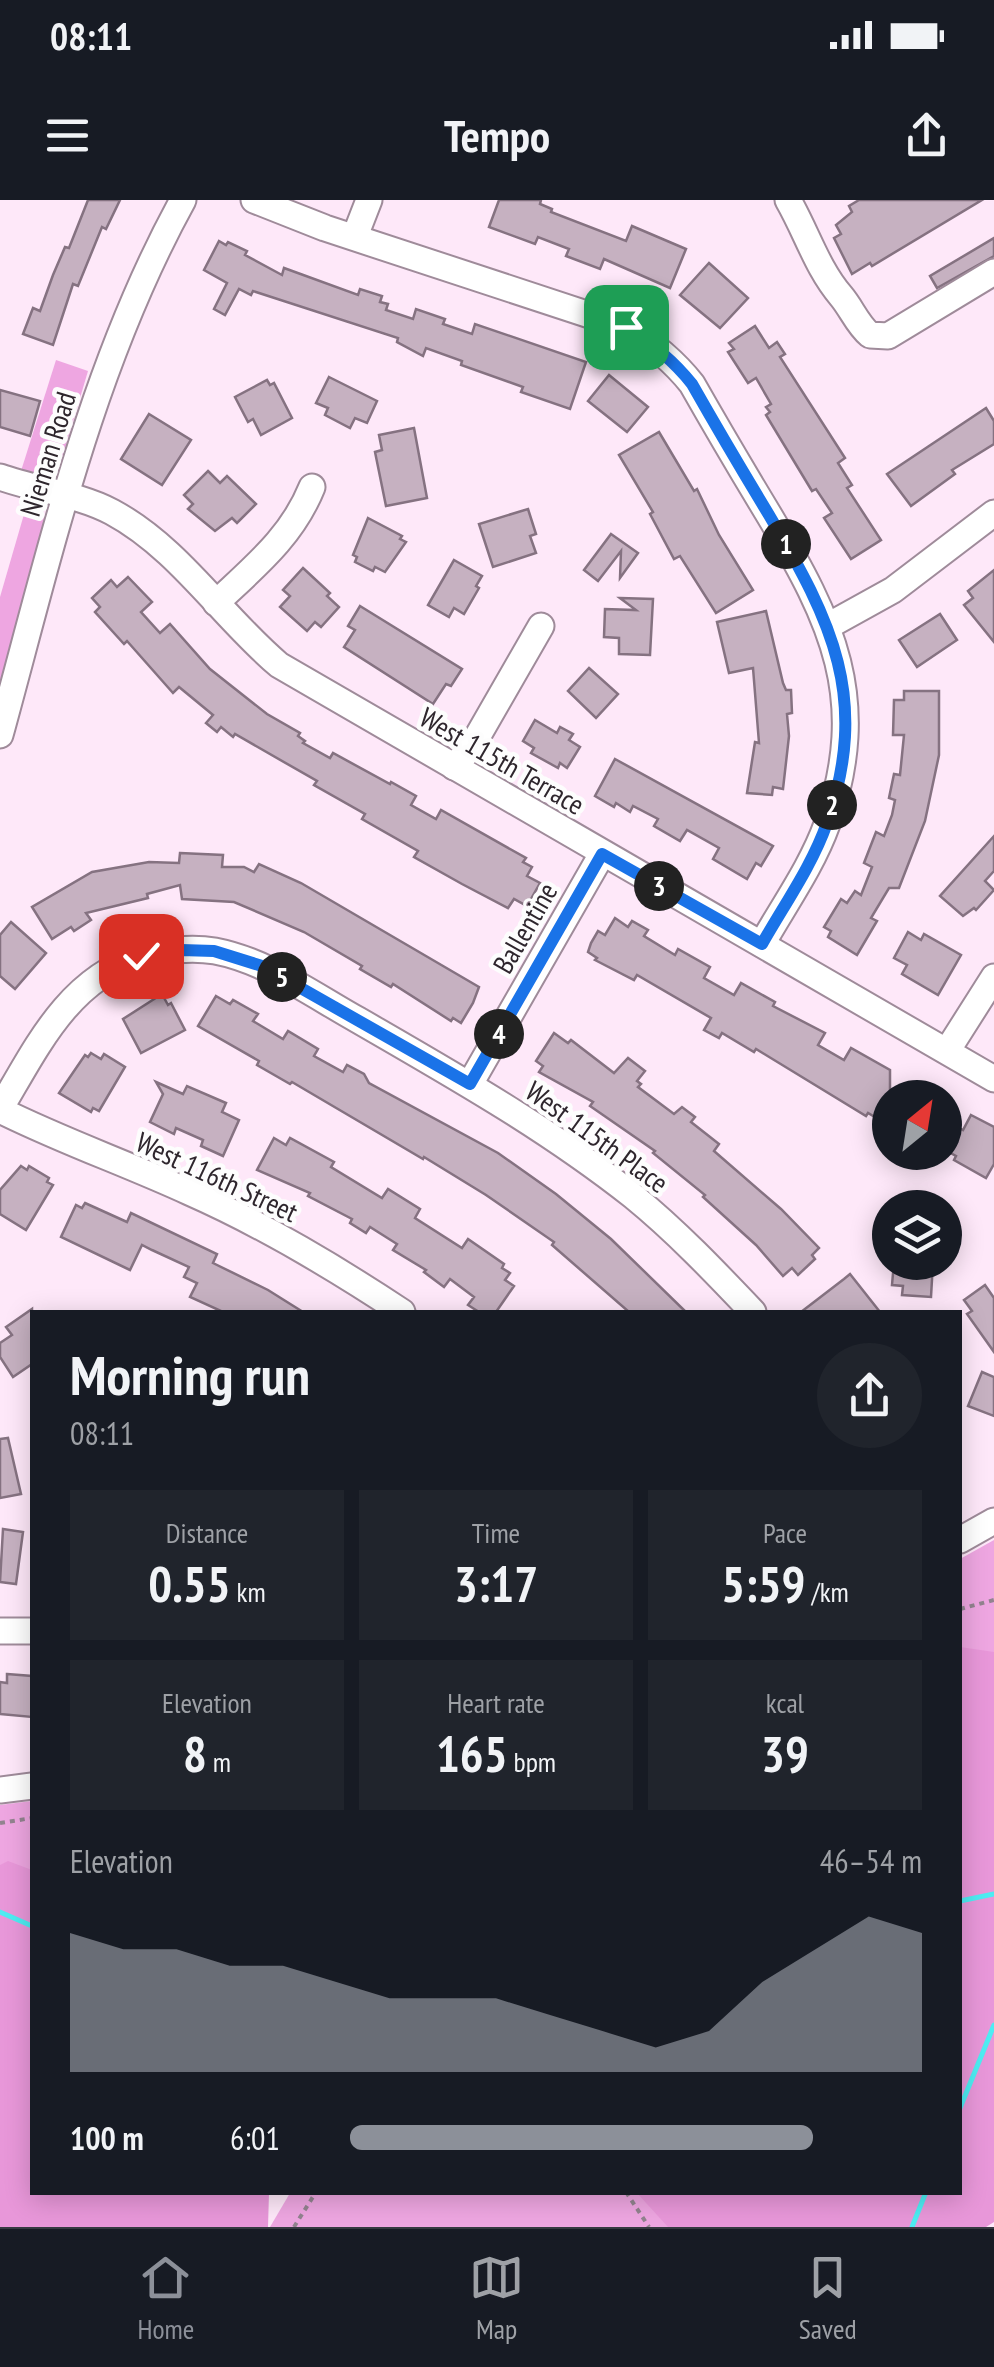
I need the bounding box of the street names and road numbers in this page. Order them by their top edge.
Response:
street label: Nieman Road [11,387,84,521]
street label: West 115th Terrace [413,698,591,823]
street label: Ballentine [484,876,565,980]
street label: West 115th Place [519,1072,676,1201]
street label: West 116th Street [130,1123,304,1230]

